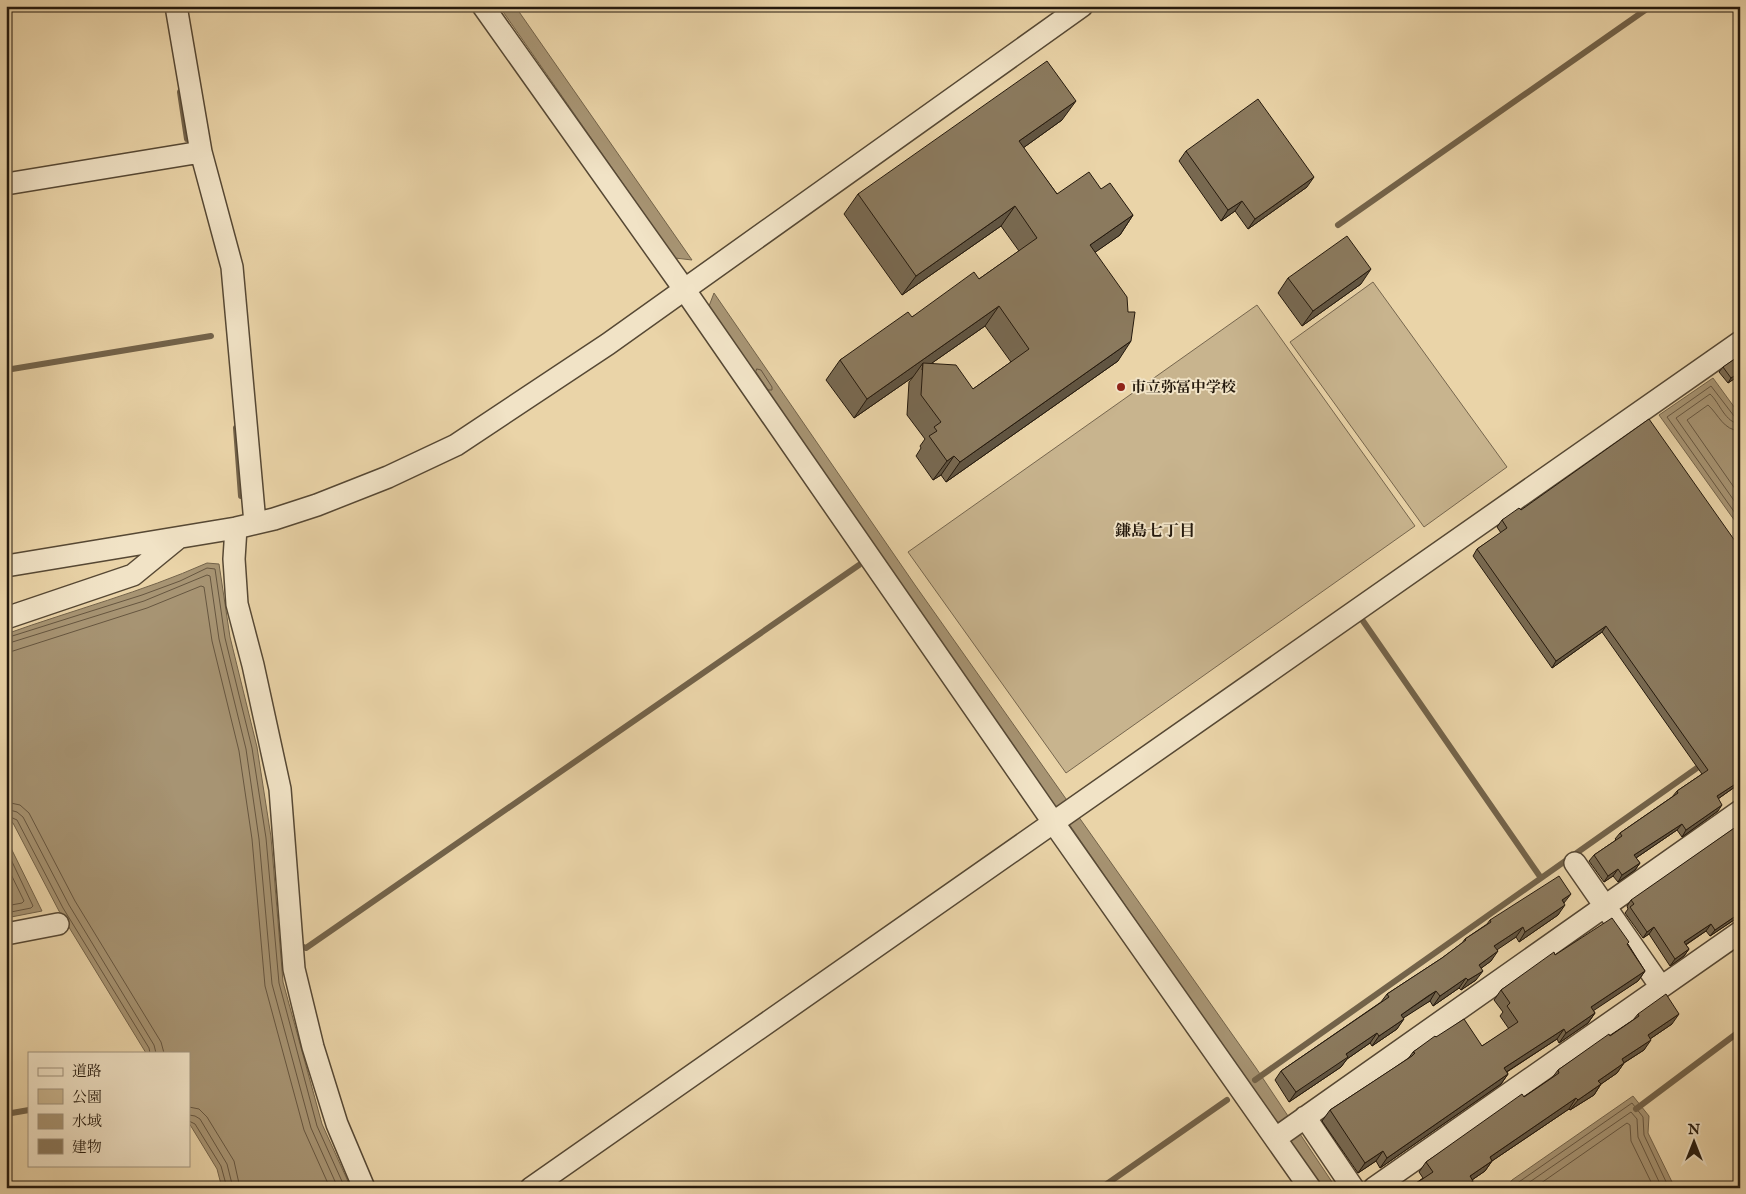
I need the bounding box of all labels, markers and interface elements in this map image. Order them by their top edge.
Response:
place label: 市立弥冨中学校 [1131,378,1236,397]
marker: 市立弥冨中学校 [1115,381,1127,393]
district label: 鎌島七丁目 [1115,522,1195,542]
legend [28,1052,190,1166]
text: 道路 [72,1062,102,1081]
text: 公園 [72,1088,102,1107]
text: 水域 [72,1112,102,1131]
north arrow [1668,1116,1718,1166]
text: N [1687,1121,1700,1139]
text: 建物 [72,1138,102,1157]

